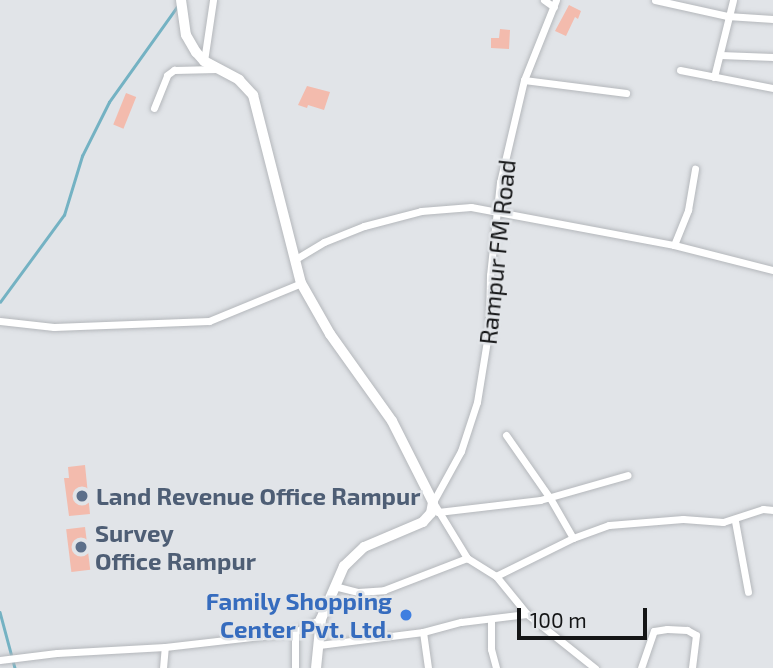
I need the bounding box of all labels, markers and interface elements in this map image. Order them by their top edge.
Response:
street label: Rampur FM Road [473,158,521,346]
place label: Land Revenue Office Rampur [96,482,420,510]
marker: Land Revenue Office Rampur [74,488,90,504]
place label: Survey Office Rampur [95,519,256,575]
marker: Survey Office Rampur [73,539,89,555]
place label: Family Shopping Center Pvt. Ltd. [205,587,392,643]
scale bar [521,594,650,638]
marker: Family Shopping Center Pvt. Ltd. [398,607,414,623]
text: 100 m [530,607,587,632]

